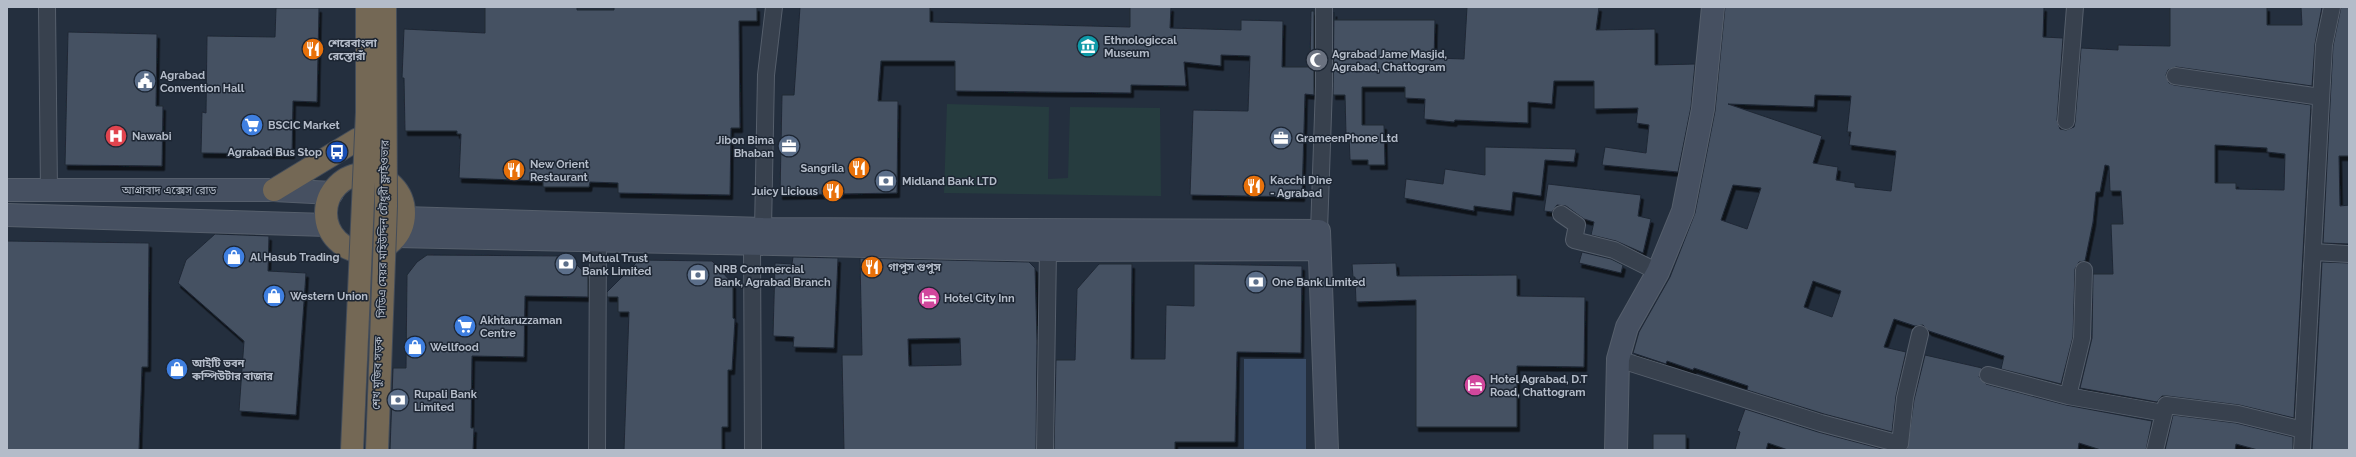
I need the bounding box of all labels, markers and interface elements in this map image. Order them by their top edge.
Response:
museum icon: Ethnologiccal Museum [1075,33,1101,59]
place label: Ethnologiccal Museum [1104,34,1177,60]
restaurant icon: শেরেবাংলা রেস্তোরাঁ [300,36,326,62]
place label: শেরেবাংলা রেস্তোরাঁ [328,37,378,63]
mosque icon: Agrabad Jame Masjid, Agrabad, Chattogram [1304,47,1330,73]
place label: Agrabad Jame Masjid, Agrabad, Chattogram [1332,48,1447,74]
public building icon: Agrabad Convention Hall [132,68,158,94]
place label: Agrabad Convention Hall [160,69,245,95]
supermarket icon: BSCIC Market [239,112,265,138]
place label: BSCIC Market [268,119,340,132]
hospital icon: Nawabi [103,123,129,149]
office icon: GrameenPhone Ltd [1268,125,1294,151]
place label: Nawabi [132,130,172,143]
place label: GrameenPhone Ltd [1296,132,1398,145]
office icon: Jibon Bima Bhaban [776,133,802,159]
place label: Jibon Bima Bhaban [716,134,774,160]
bus stop icon: Agrabad Bus Stop [324,139,350,165]
street label: সিডিএ মেয়র মহিউদ্দিন চৌধুরী ফ্লাইওভার [375,139,392,319]
place label: Agrabad Bus Stop [228,146,322,159]
restaurant icon: Sangrila [846,155,872,181]
restaurant icon: New Orient Restaurant [501,157,527,183]
place label: New Orient Restaurant [530,158,590,184]
place label: Sangrila [800,162,844,175]
bank icon: Midland Bank LTD [873,168,899,194]
restaurant icon: Kacchi Dine - Agrabad [1241,173,1267,199]
place label: Kacchi Dine - Agrabad [1270,174,1332,200]
place label: Midland Bank LTD [902,175,997,188]
restaurant icon: Juicy Licious [820,178,846,204]
street label: আগ্রাবাদ এক্সেস রোড [121,184,216,197]
place label: Juicy Licious [751,185,819,198]
shop icon: Al Hasub Trading [221,244,247,270]
place label: Al Hasub Trading [250,251,340,264]
bank icon: Mutual Trust Bank Limited [553,251,579,277]
place label: Mutual Trust Bank Limited [582,252,651,278]
restaurant icon: গাপুস গুপুস [859,254,885,280]
place label: গাপুস গুপুস [888,261,942,274]
bank icon: NRB Commercial Bank, Agrabad Branch [685,262,711,288]
place label: NRB Commercial Bank, Agrabad Branch [714,263,831,289]
bank icon: One Bank Limited [1243,269,1269,295]
place label: One Bank Limited [1272,276,1365,289]
shop icon: Western Union [261,283,287,309]
hotel icon: Hotel City Inn [916,285,942,311]
place label: Western Union [290,290,368,303]
place label: Hotel City Inn [944,292,1015,305]
supermarket icon: Akhtaruzzaman Centre [452,313,478,339]
place label: Akhtaruzzaman Centre [480,314,562,340]
shop icon: Wellfood [402,334,428,360]
street label: শেখ মুজিব সড়ক [370,336,385,410]
place label: Wellfood [430,341,479,354]
shop icon: আইটি ভবন কম্পিউটার বাজার [164,356,190,382]
place label: আইটি ভবন কম্পিউটার বাজার [191,357,273,383]
hotel icon: Hotel Agrabad, D.T Road, Chattogram [1462,372,1488,398]
place label: Hotel Agrabad, D.T Road, Chattogram [1490,373,1588,399]
bank icon: Rupali Bank Limited [385,387,411,413]
place label: Rupali Bank Limited [414,388,478,414]

